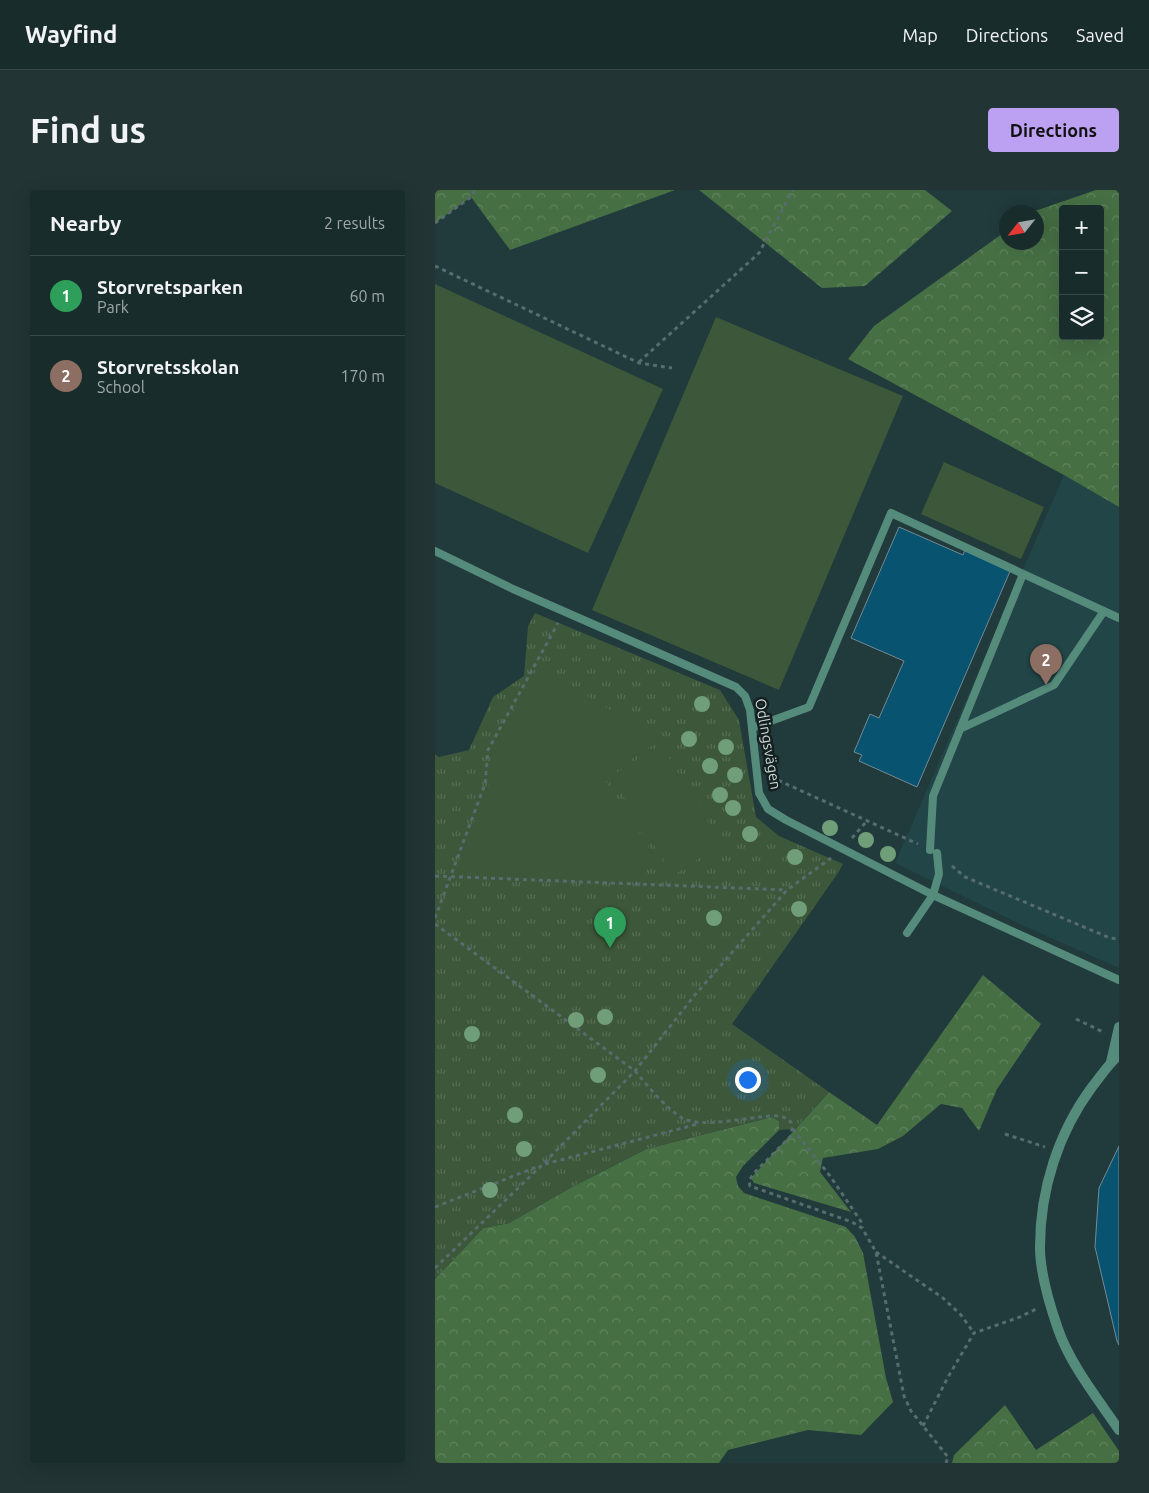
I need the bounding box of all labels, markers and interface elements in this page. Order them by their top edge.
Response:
text: Wayfind [25,21,117,48]
text: Map [902,25,938,45]
text: Directions [966,25,1048,45]
text: Saved [1076,25,1124,45]
button: Directions [988,108,1119,152]
text: Find us [30,110,146,150]
north arrow [999,205,1044,250]
map controls [1059,205,1104,340]
button: + [1059,205,1104,250]
text: Nearby [50,211,121,235]
text: 2 results [324,214,385,232]
button: − [1059,250,1104,295]
text: Storvretsparken [97,276,243,298]
text: 1 [61,287,71,305]
text: 60 m [349,287,385,305]
button: layers [1059,295,1104,340]
text: Park [97,298,129,316]
text: Storvretsskolan [97,356,239,378]
text: 2 [61,367,71,385]
text: 170 m [340,367,385,385]
text: School [97,378,145,396]
pin: 2 [1030,644,1062,685]
street label: Odlingsvägen [752,697,785,791]
pin: 1 [594,907,626,948]
your location [735,1067,761,1093]

